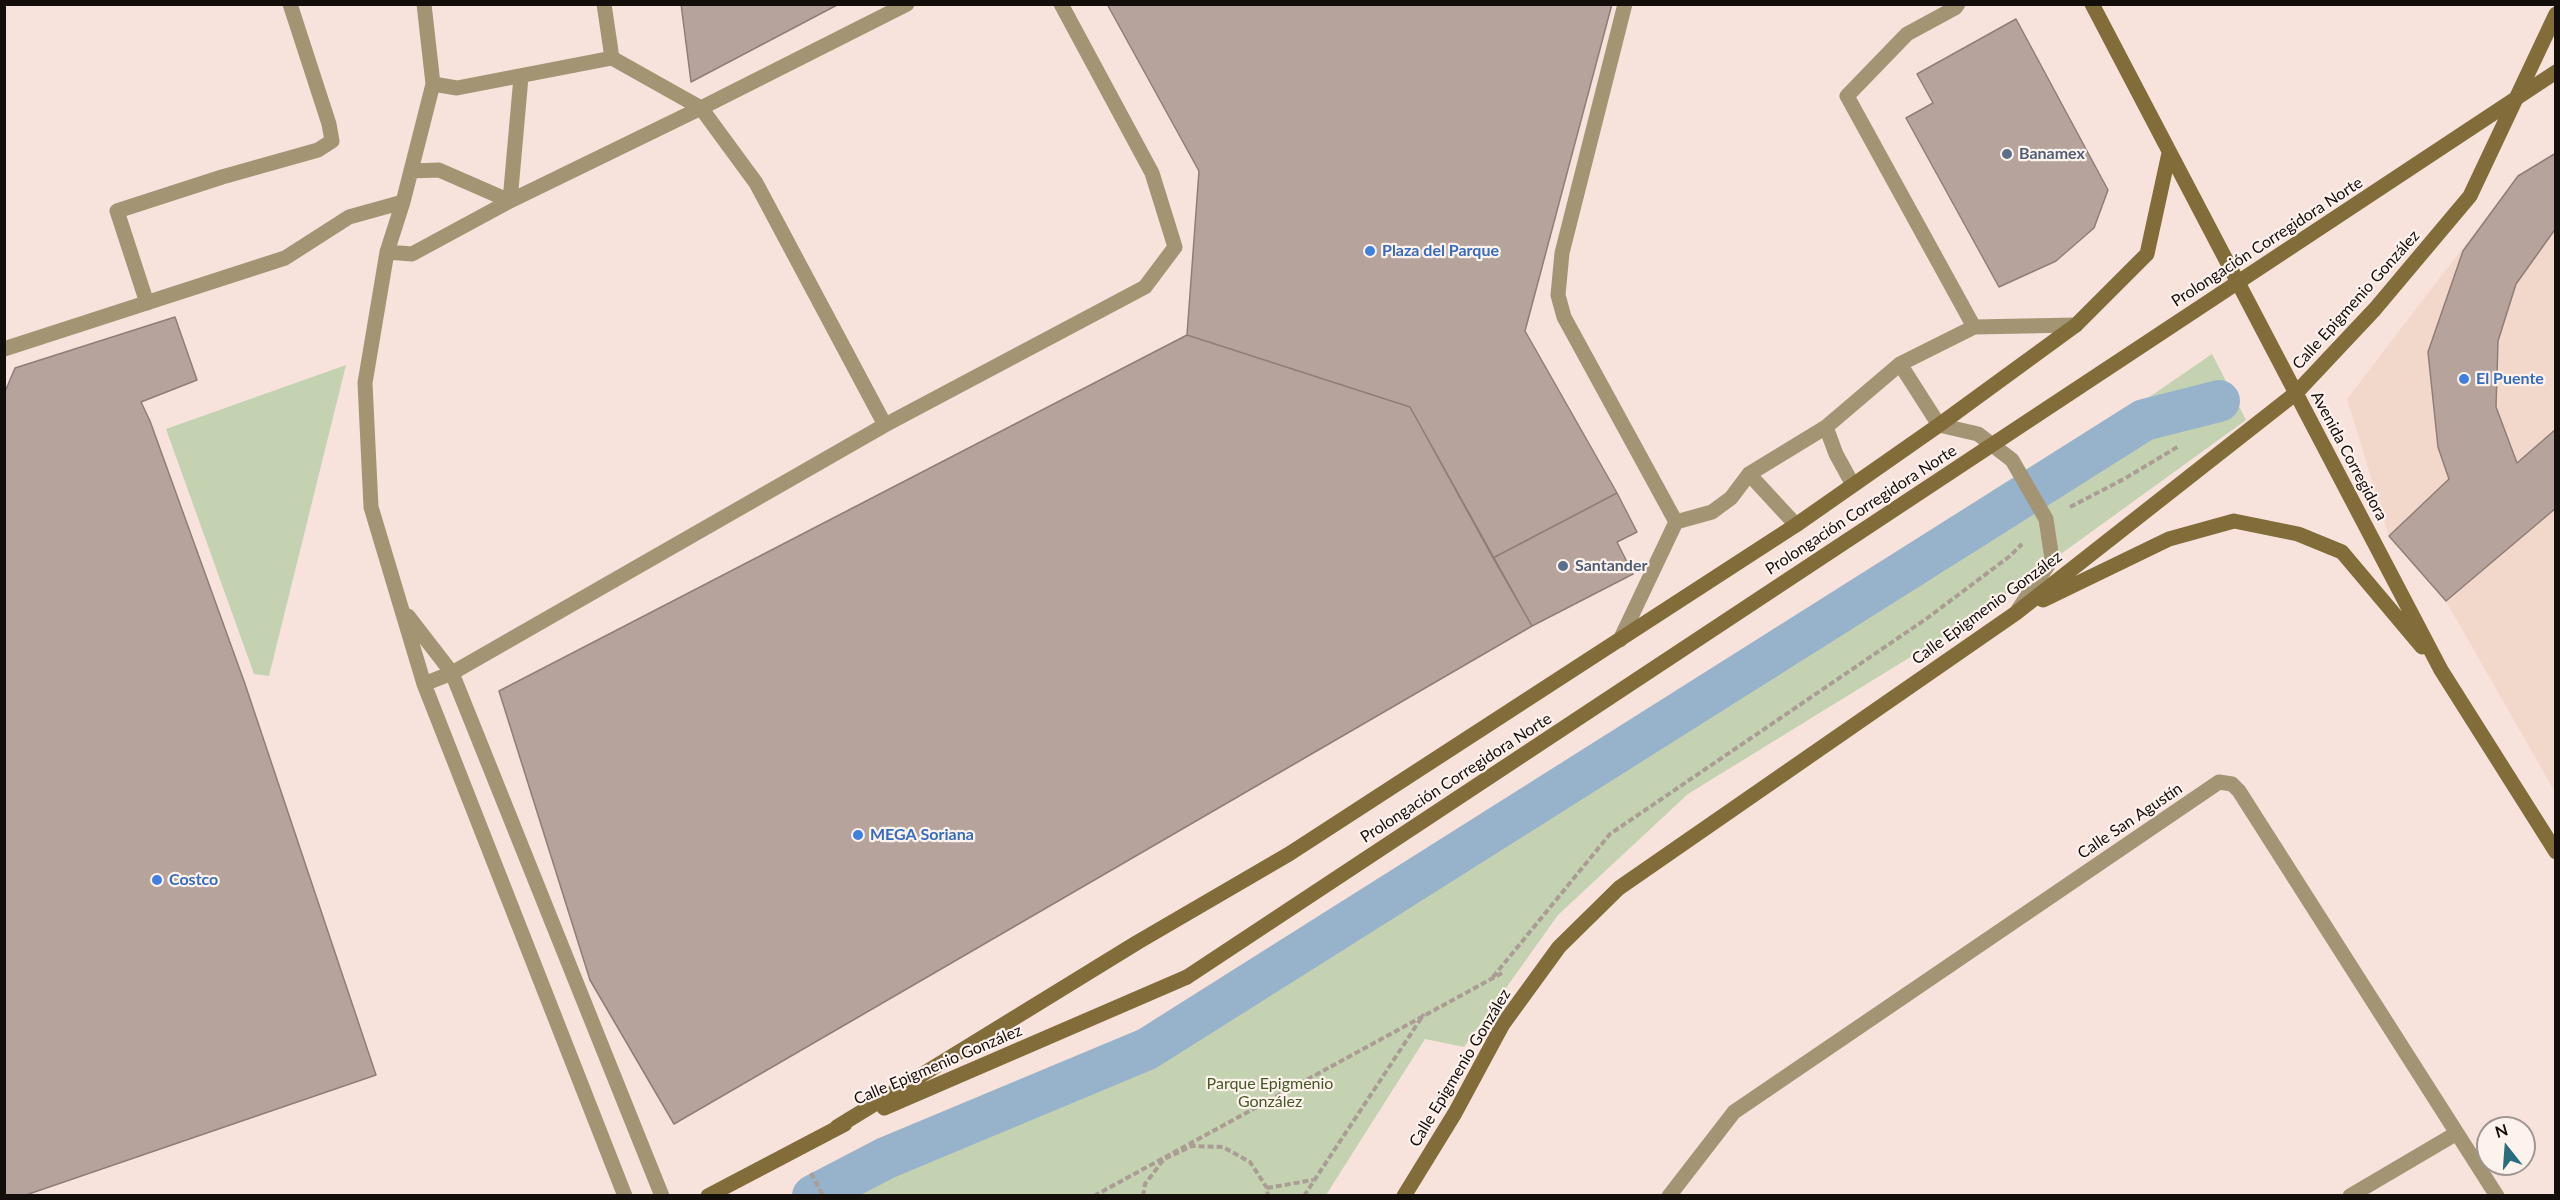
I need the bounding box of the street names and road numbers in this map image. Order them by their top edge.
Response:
street label: Prolongación Corregidora Norte [2168,173,2366,311]
street label: Calle Epigmenio González [2288,226,2424,374]
street label: Avenida Corregidora [2307,388,2391,524]
street label: Prolongación Corregidora Norte [1762,441,1960,579]
street label: Calle Epigmenio González [1908,547,2066,669]
street label: Prolongación Corregidora Norte [1357,709,1555,847]
street label: Calle San Agustín [2074,779,2186,863]
street label: Calle Epigmenio González [1405,986,1515,1150]
street label: Calle Epigmenio González [851,1021,1025,1109]

